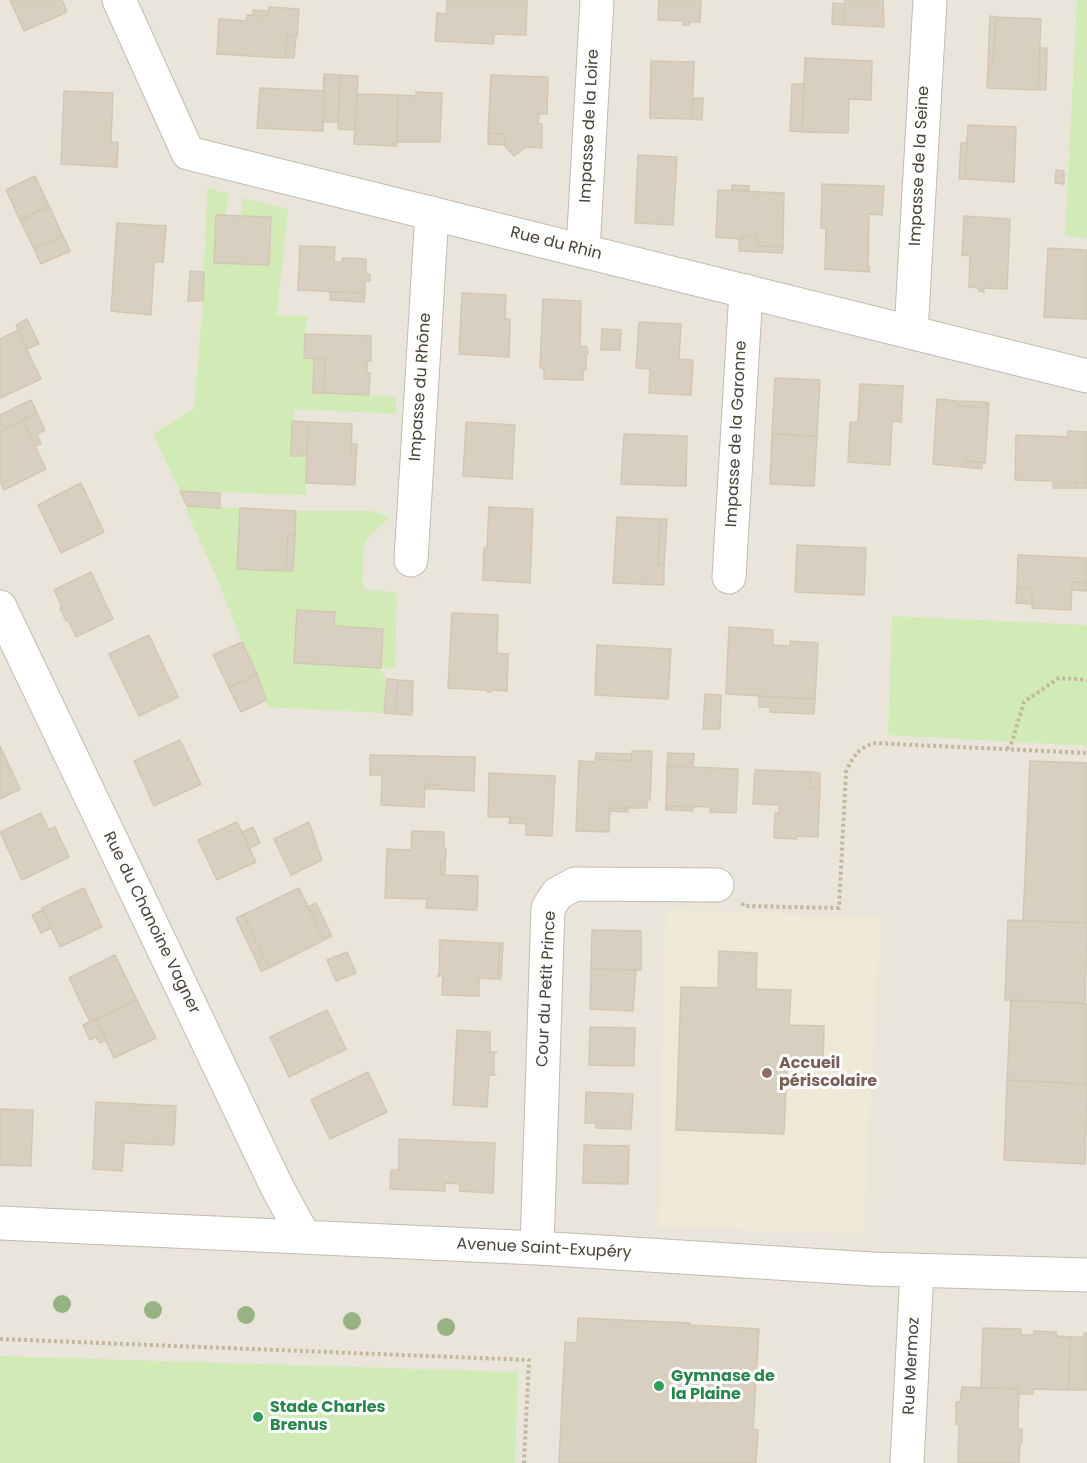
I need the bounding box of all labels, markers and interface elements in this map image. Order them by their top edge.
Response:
street label: Impasse de la Loire [576,49,604,203]
street label: Impasse de la Seine [906,85,934,247]
street label: Rue du Rhin [508,223,604,265]
street label: Impasse du Rhône [406,312,436,462]
street label: Impasse de la Garonne [723,340,751,528]
street label: Rue du Chanoine Vagner [98,829,204,1017]
street label: Cour du Petit Prince [533,910,561,1068]
place label: Accueil périscolaire [779,1054,877,1092]
marker: Accueil périscolaire [760,1066,774,1080]
street label: Avenue Saint-Exupéry [456,1235,632,1263]
street label: Rue Mermoz [900,1317,924,1415]
place label: Gymnase de la Plaine [671,1367,775,1405]
marker: Gymnase de la Plaine [652,1379,666,1393]
place label: Stade Charles Brenus [270,1398,386,1436]
marker: Stade Charles Brenus [251,1410,265,1424]

